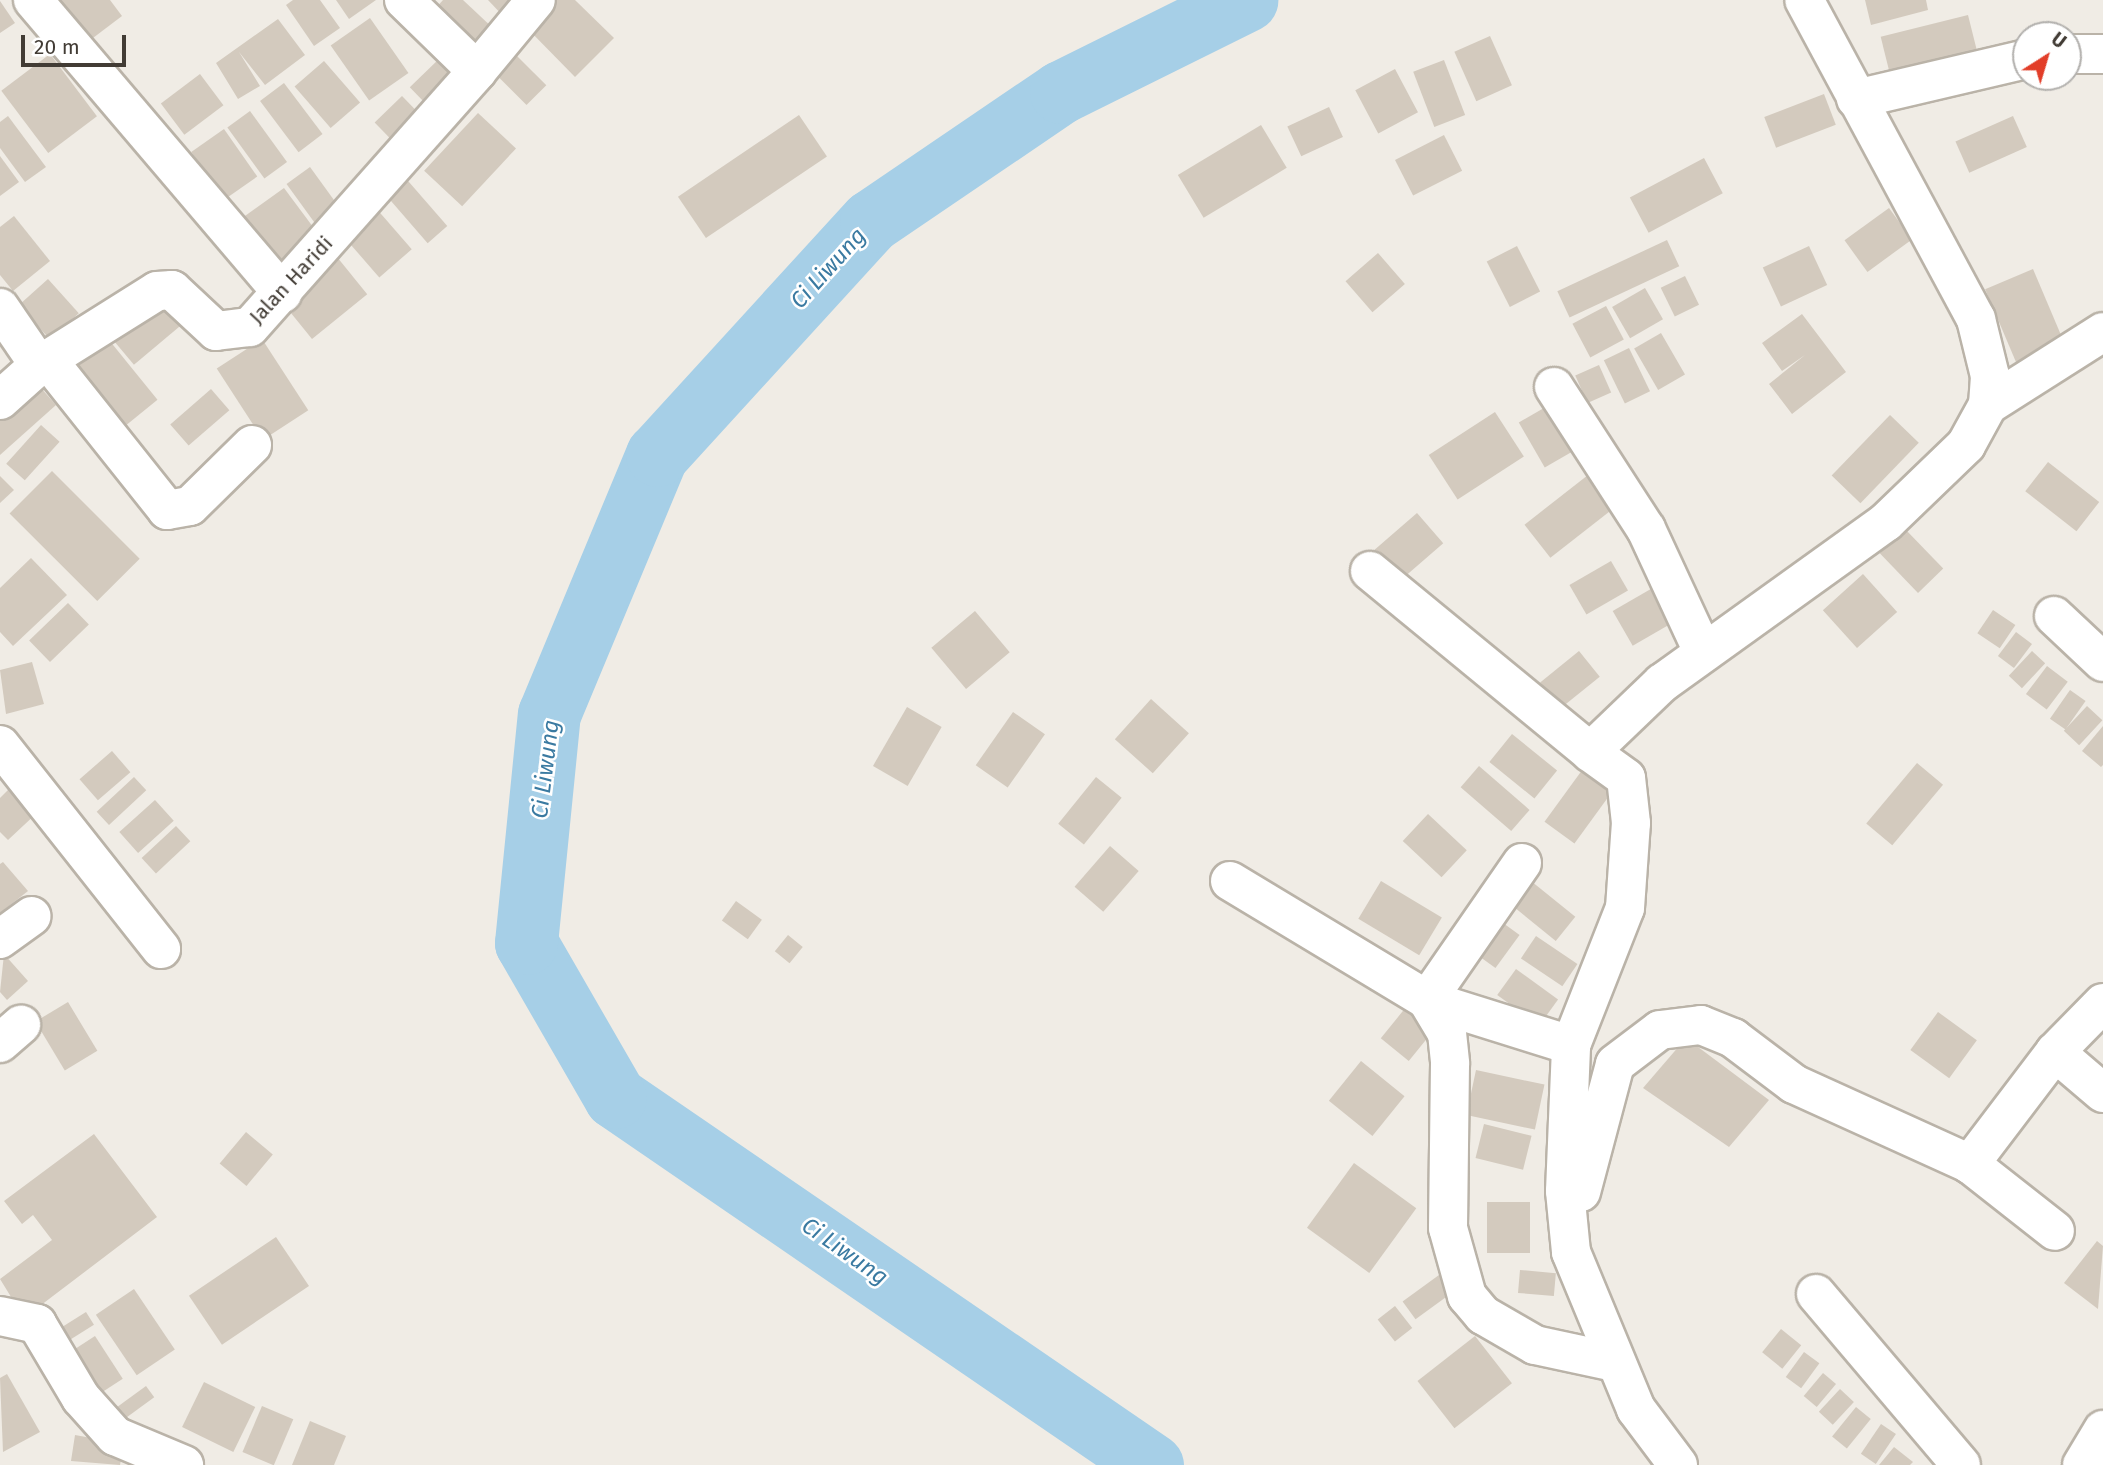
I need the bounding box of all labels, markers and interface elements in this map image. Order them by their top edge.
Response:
scale bar [24,21,130,65]
north arrow [2012,21,2082,91]
text: U [2047,28,2071,53]
text: 20 m [34,34,80,60]
water label: Ci Liwung [785,222,871,314]
street label: Jalan Haridi [244,231,338,329]
water label: Ci Liwung [525,718,565,820]
water label: Ci Liwung [796,1211,894,1291]

